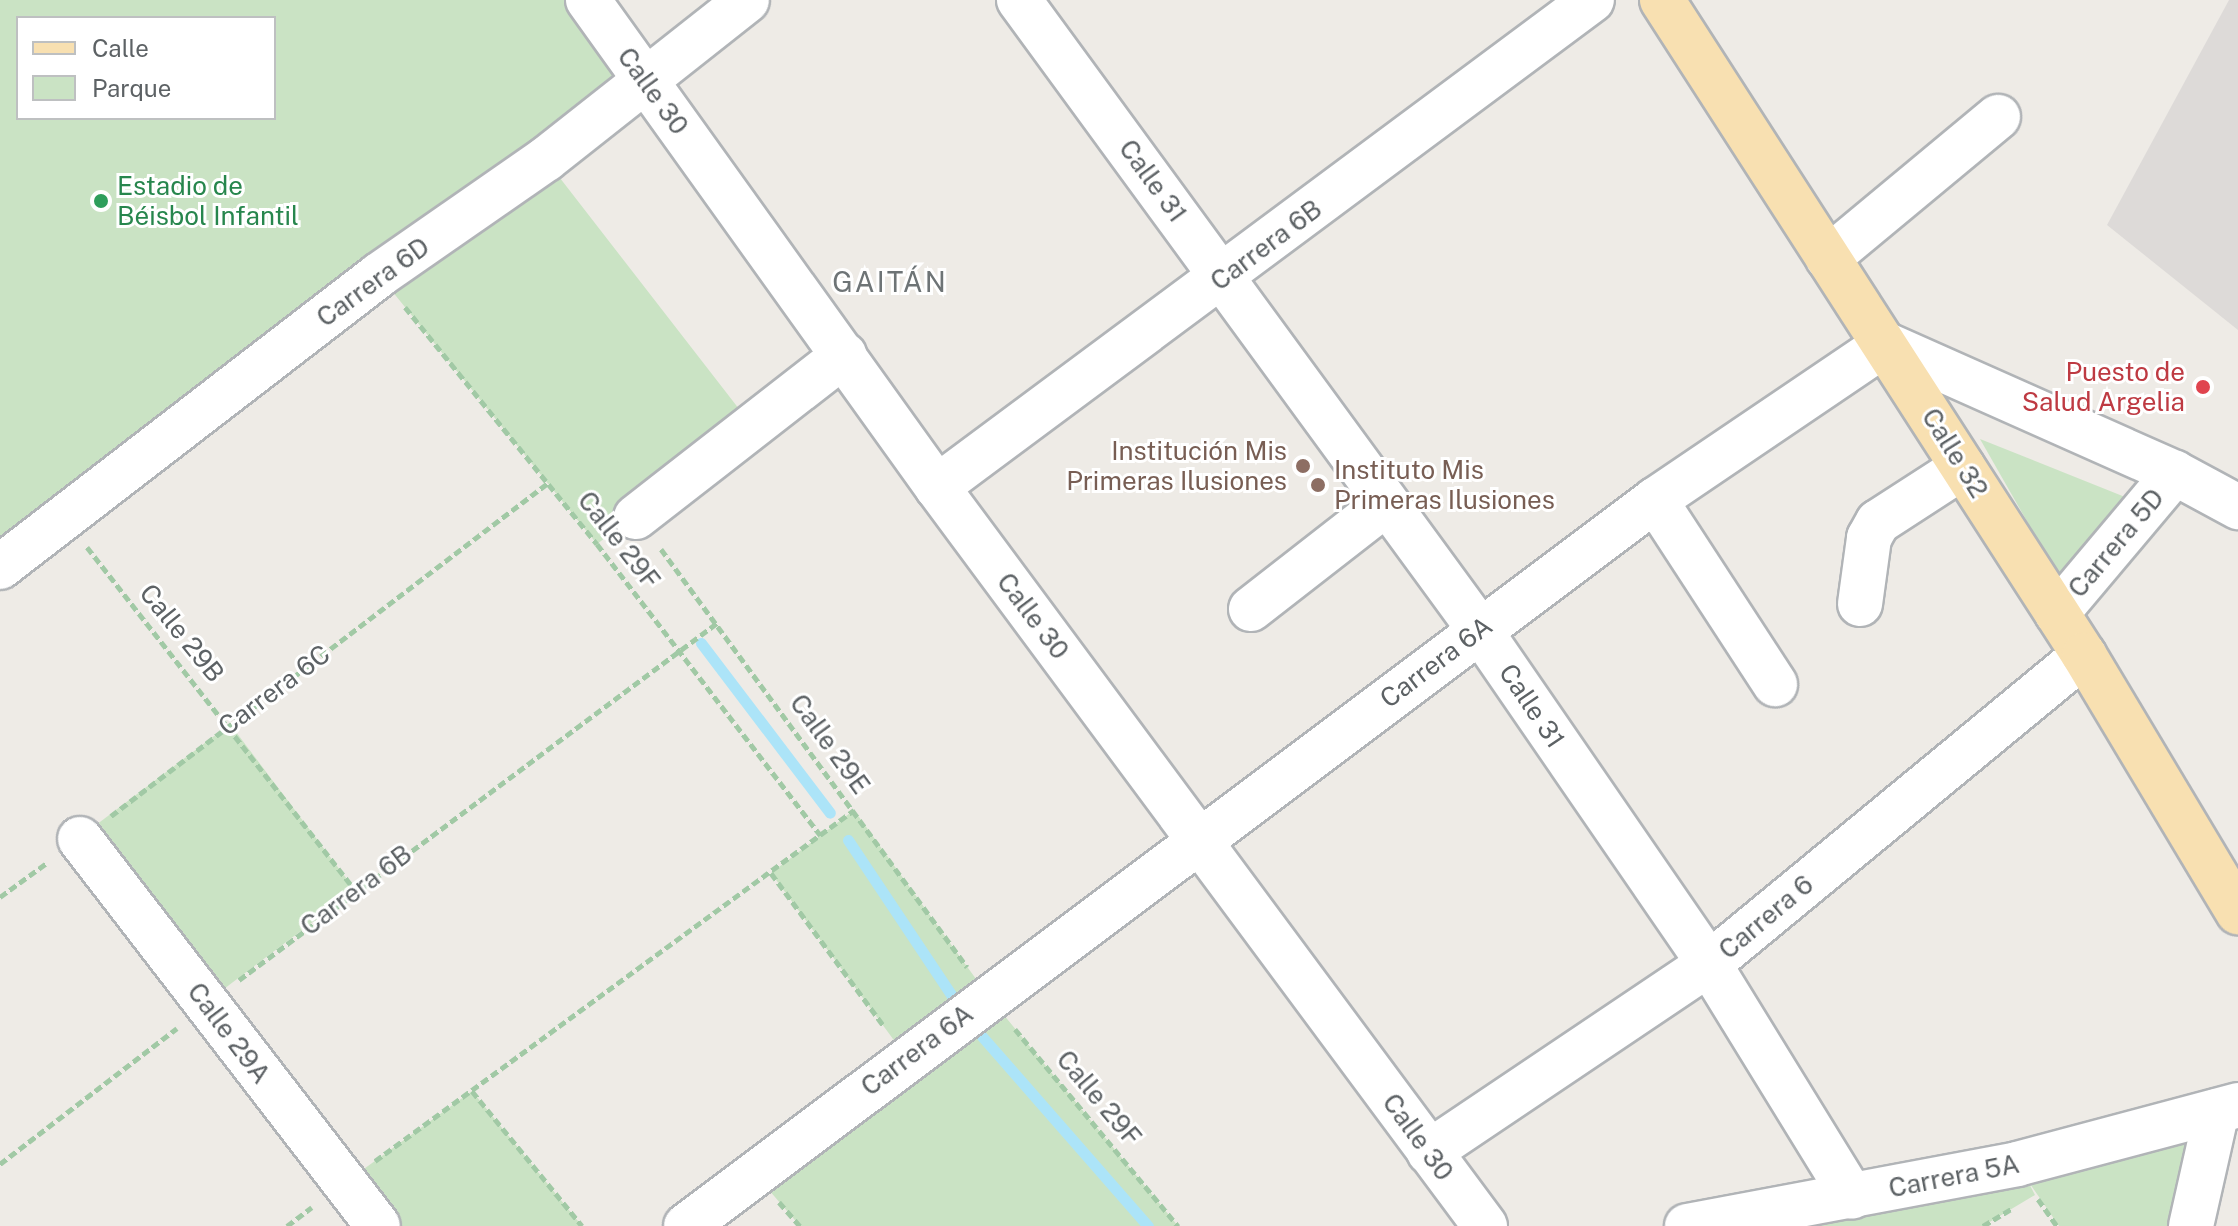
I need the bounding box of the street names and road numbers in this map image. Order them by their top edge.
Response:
street label: Calle 30 [611,41,695,141]
street label: Calle 31 [1113,133,1193,229]
street label: Carrera 6B [1204,193,1328,297]
street label: Carrera 6D [311,231,435,333]
street label: Calle 32 [1915,402,1995,504]
street label: Carrera 5D [2062,482,2170,604]
street label: Calle 29F [571,485,667,595]
street label: Calle 30 [990,567,1076,665]
street label: Calle 29B [133,578,231,688]
street label: Carrera 6A [1374,610,1498,714]
street label: Carrera 6C [212,638,336,742]
street label: Calle 31 [1493,658,1571,754]
street label: Calle 29E [783,688,877,800]
street label: Carrera 6B [294,838,418,942]
street label: Carrera 6 [1712,869,1820,965]
street label: Calle 29A [181,976,277,1090]
street label: Carrera 6A [855,998,979,1102]
street label: Calle 29F [1050,1044,1148,1152]
street label: Calle 30 [1376,1087,1460,1187]
street label: Carrera 5A [1886,1148,2022,1204]

